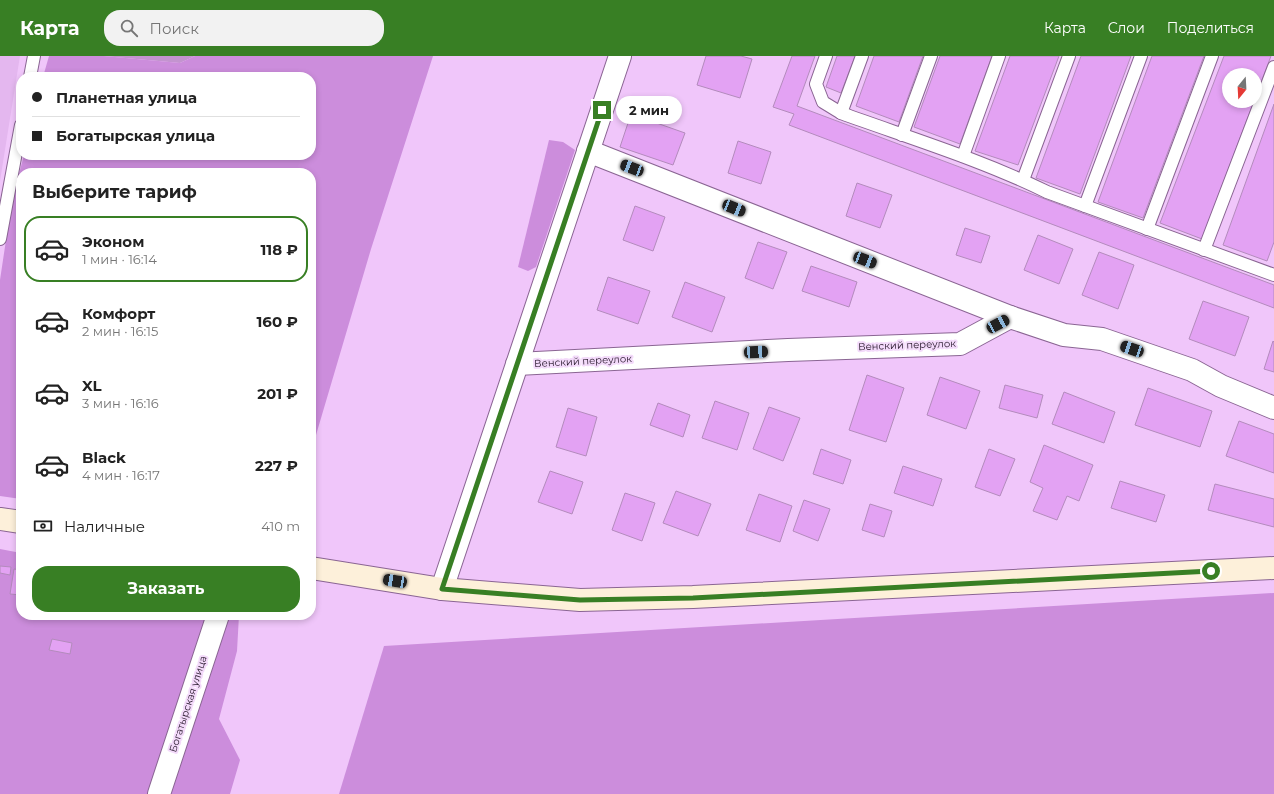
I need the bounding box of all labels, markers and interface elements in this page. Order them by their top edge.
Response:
search box [104,10,384,46]
text: Карта [20,17,80,40]
icon: search [118,17,140,39]
text: Поиск [150,19,199,38]
text: Карта [1044,19,1086,37]
text: Слои [1108,19,1145,37]
text: Поделиться [1167,19,1254,37]
north arrow [1222,68,1262,108]
map controls [1222,68,1262,108]
text: Планетная улица [56,88,197,107]
callout: 2 мин [616,96,682,124]
route end [593,101,611,119]
text: 2 мин [629,102,669,118]
text: Богатырская улица [56,126,215,145]
car [619,158,645,178]
text: Выберите тариф [32,181,197,203]
car [721,198,747,218]
icon: car [34,231,70,267]
text: Эконом [82,232,144,251]
text: 118 ₽ [260,240,298,259]
car [852,250,878,270]
text: 1 мин · 16:14 [82,251,157,267]
icon: car [34,303,70,339]
text: Комфорт [82,304,155,323]
text: 160 ₽ [256,312,298,331]
car [985,313,1011,335]
text: 2 мин · 16:15 [82,323,158,339]
street label: Венский переулок [858,337,956,353]
car [1119,339,1145,359]
car [744,345,768,359]
street label: Венский переулок [534,352,632,370]
icon: car [34,375,70,411]
text: XL [82,376,101,395]
text: 201 ₽ [257,384,298,403]
text: 3 мин · 16:16 [82,395,159,411]
icon: car [34,447,70,483]
text: Black [82,448,126,467]
text: 227 ₽ [255,456,298,475]
text: 4 мин · 16:17 [82,467,160,483]
icon: cash [32,515,54,537]
text: Наличные [64,517,145,536]
text: 410 m [261,518,300,534]
route start [1202,562,1220,580]
button: Заказать [32,566,300,612]
car [382,573,408,589]
street label: Богатырская улица [166,654,210,754]

